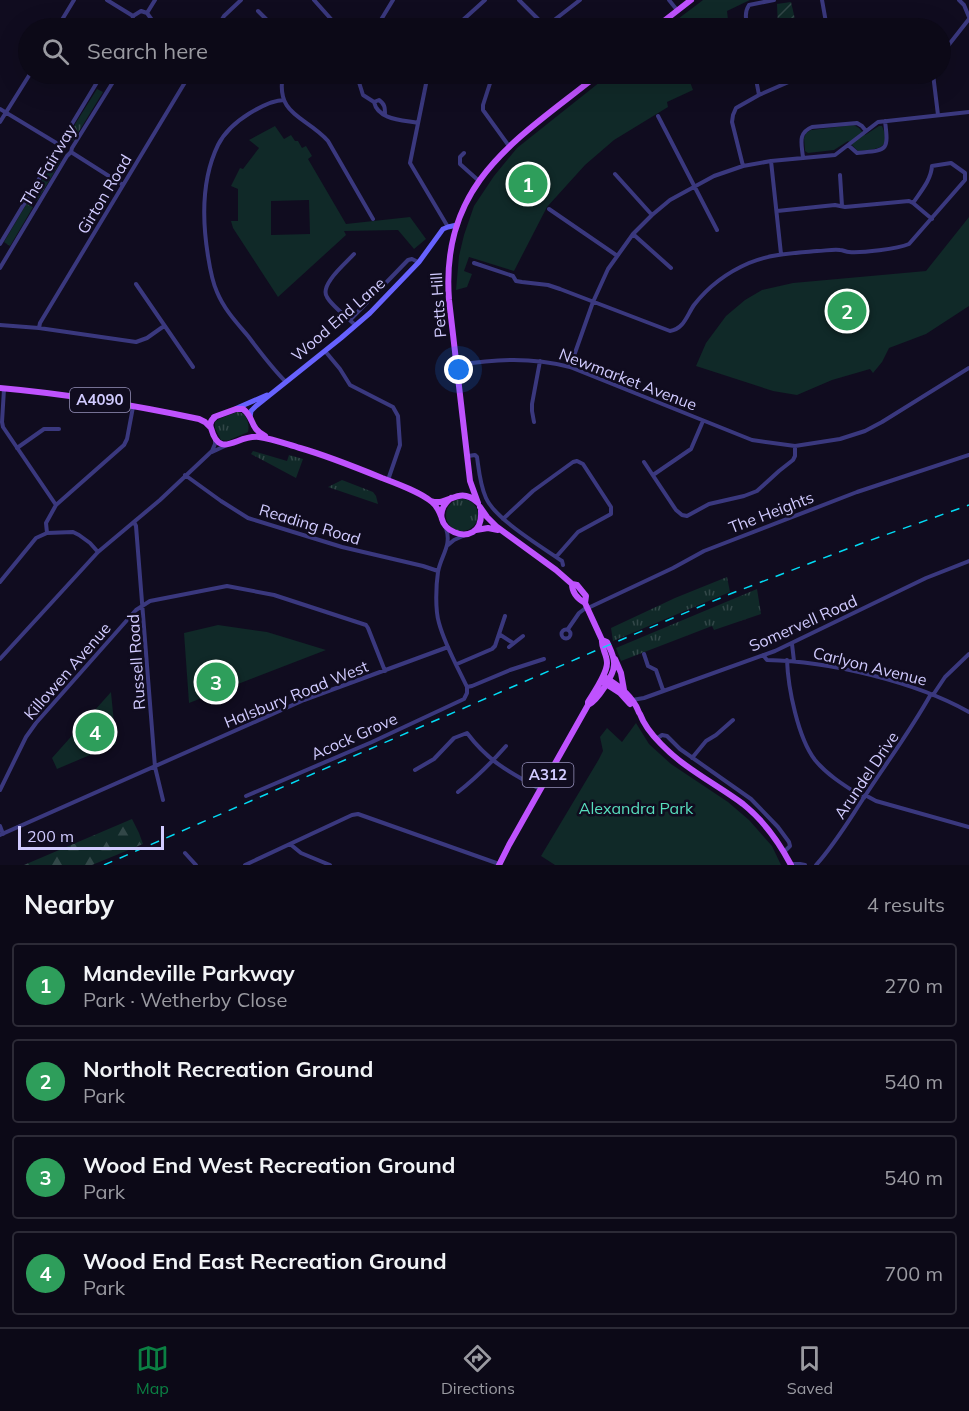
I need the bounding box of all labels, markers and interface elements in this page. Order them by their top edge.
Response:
search box [18,18,951,84]
icon: search [39,35,72,68]
text: Search here [87,37,208,65]
street label: The Fairway [16,120,81,210]
street label: Girton Road [72,151,136,237]
pin: 1 [508,162,548,207]
street label: Petts Hill [426,272,450,338]
street label: Wood End Lane [287,273,389,365]
pin: 2 [828,288,866,334]
street label: Newmarket Avenue [556,343,700,415]
your location [444,355,473,384]
road number: A4090 [70,388,130,412]
street label: The Heights [726,487,816,537]
street label: Reading Road [257,499,363,549]
street label: Somervell Road [746,590,860,656]
street label: Russell Road [123,613,149,711]
street label: Killowen Avenue [19,618,115,724]
street label: Carlyon Avenue [811,642,929,690]
street label: Halsbury Road West [221,656,371,732]
pin: 3 [196,660,236,704]
street label: Acock Grove [308,708,400,764]
pin: 4 [76,710,115,754]
street label: Arundel Drive [829,727,903,823]
road number: A312 [522,763,574,787]
park label: Alexandra Park [579,798,694,818]
scale bar [18,823,164,850]
text: 200 m [27,826,74,846]
text: Nearby [24,888,114,921]
text: 4 results [867,892,945,917]
text: Mandeville Parkway [83,959,295,987]
text: 1 [40,973,52,998]
text: 270 m [884,973,943,998]
text: Park · Wetherby Close [83,987,287,1012]
text: Northolt Recreation Ground [83,1055,373,1083]
text: 2 [40,1069,52,1094]
text: 540 m [884,1069,943,1094]
text: Park [83,1083,125,1108]
text: Wood End West Recreation Ground [83,1151,455,1179]
text: 3 [40,1165,52,1190]
text: 540 m [884,1165,943,1190]
text: Park [83,1179,125,1204]
text: Wood End East Recreation Ground [83,1247,447,1275]
text: 4 [40,1261,52,1286]
text: 700 m [884,1261,943,1286]
text: Park [83,1275,125,1300]
tab: Map [136,1342,169,1398]
tab: Directions [441,1342,515,1398]
tab: Saved [787,1342,833,1398]

